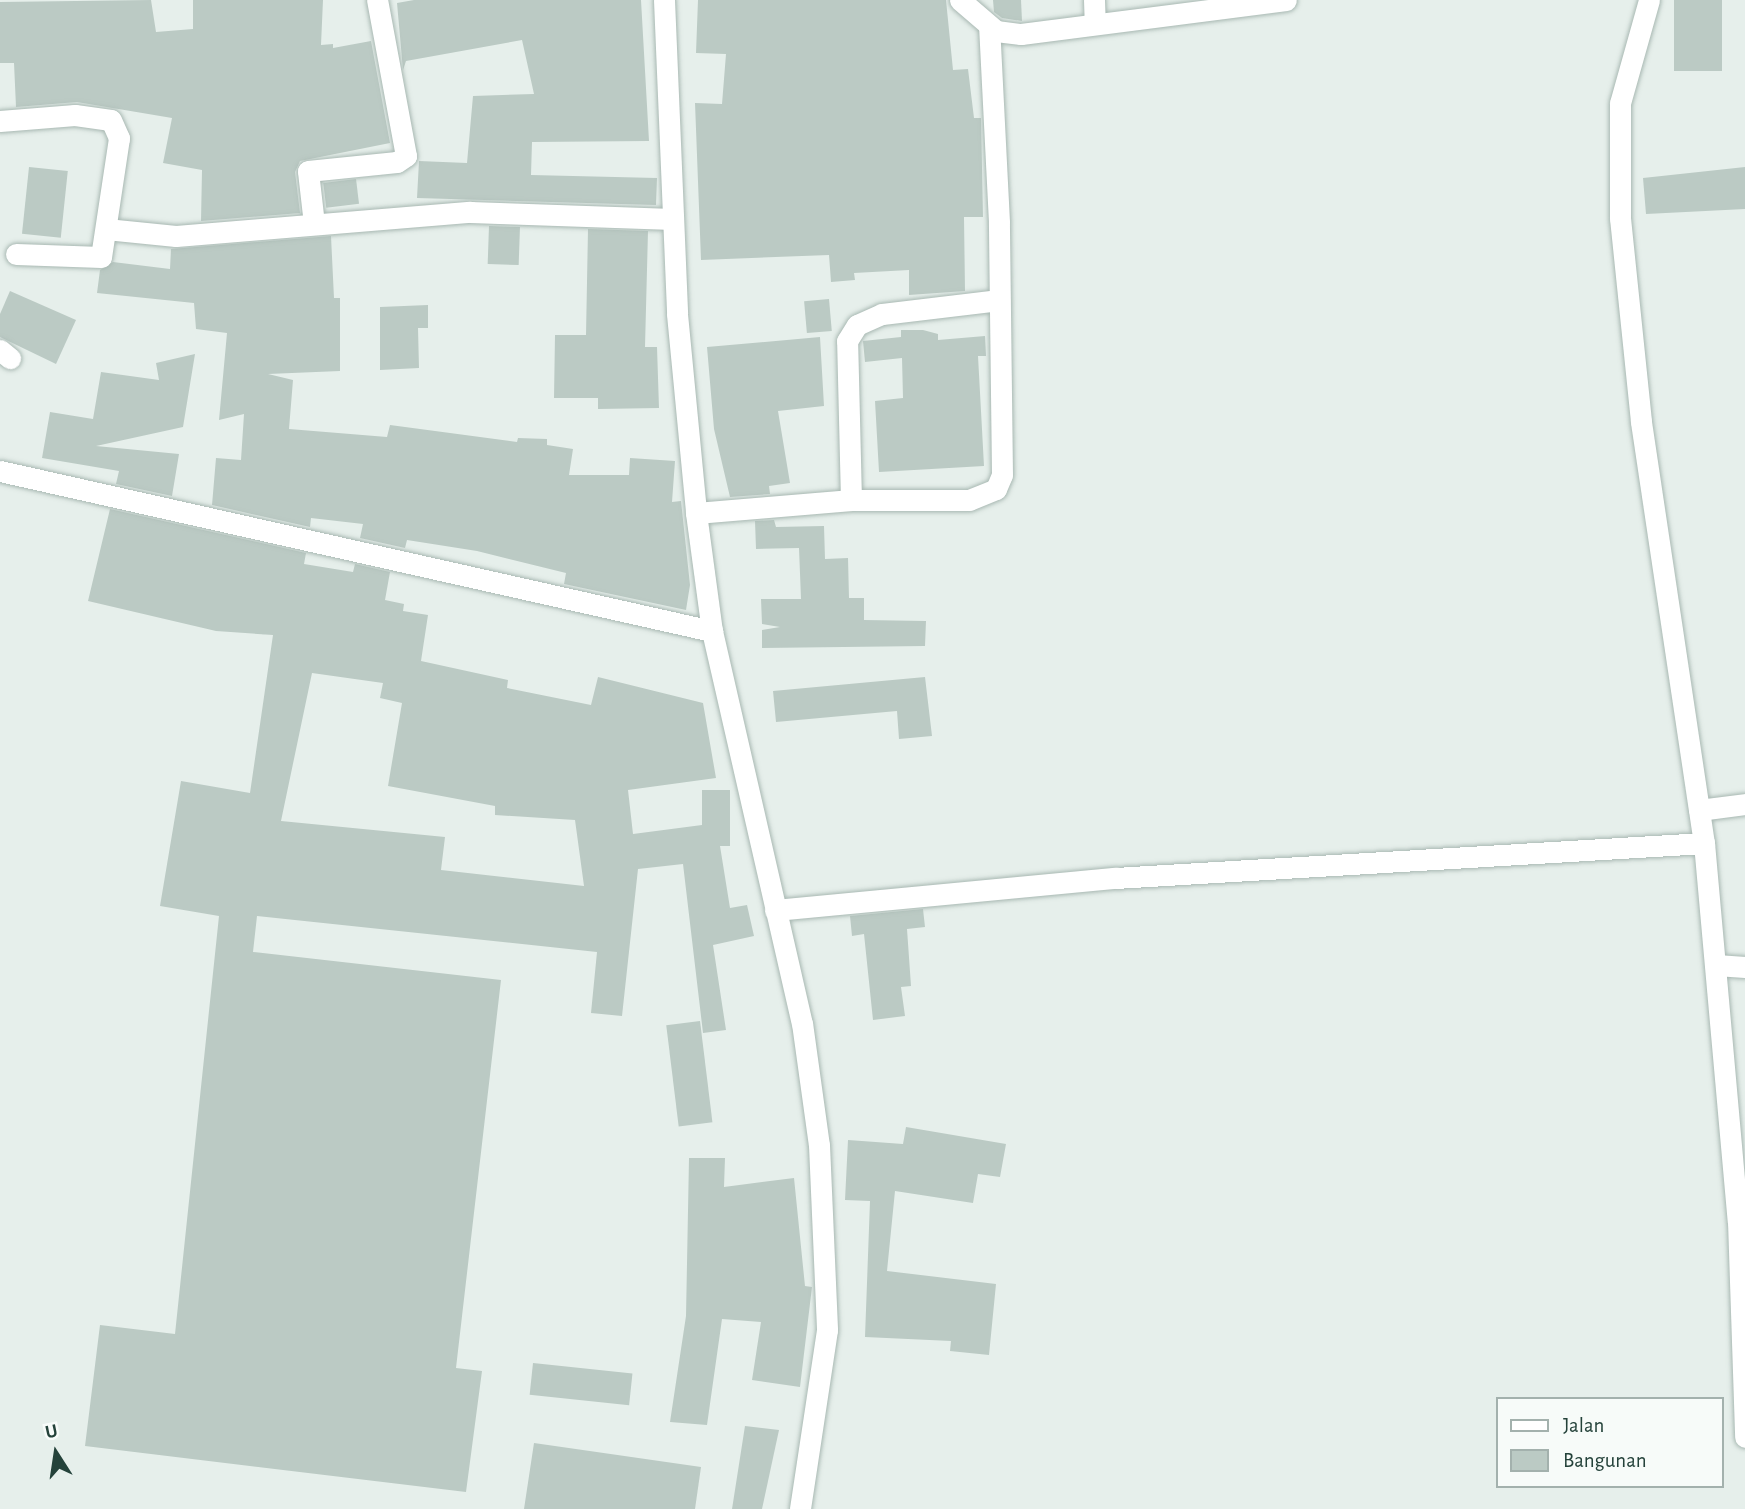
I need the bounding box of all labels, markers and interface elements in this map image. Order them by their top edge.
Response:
legend [1496,1397,1724,1488]
text: Jalan [1563,1415,1604,1436]
north arrow [21,1418,91,1488]
text: U [44,1421,59,1443]
text: Bangunan [1563,1450,1647,1471]

